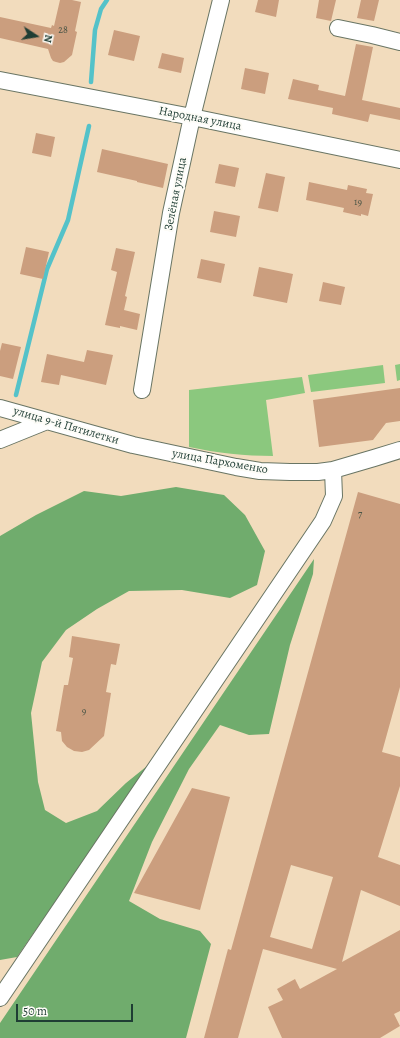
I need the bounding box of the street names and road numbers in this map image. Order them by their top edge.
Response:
street label: Народная улица [157,104,243,134]
street label: Зелёная улица [162,156,190,232]
street label: улица 9-й Пятилетки [12,404,120,448]
street label: улица Пархоменко [171,446,269,478]

